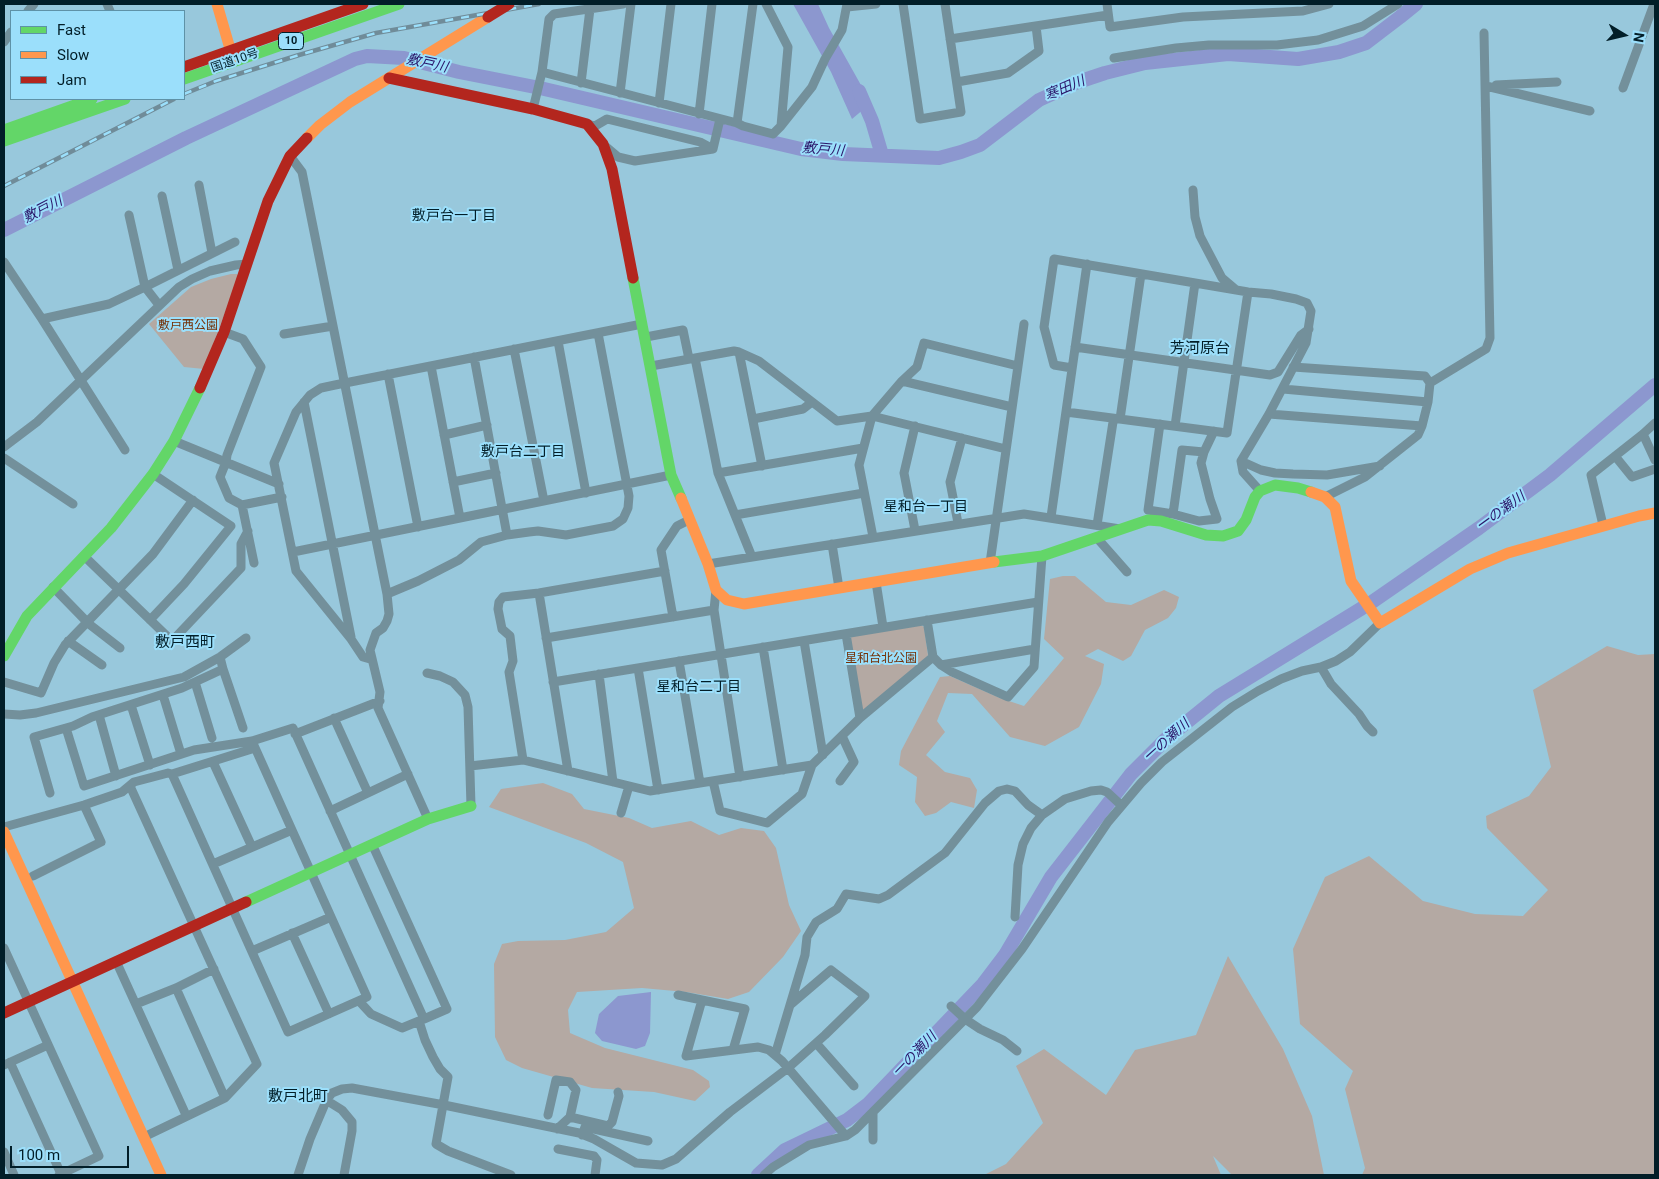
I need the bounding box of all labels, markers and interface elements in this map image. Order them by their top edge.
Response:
legend [10,10,185,100]
north arrow [1599,10,1649,60]
text: Fast [57,21,86,39]
text: N [1630,31,1647,43]
road number: 10 [278,32,304,49]
text: Slow [57,46,89,64]
street label: 国道10号 [209,46,261,76]
water label: 敷戸川 [405,51,449,77]
text: Jam [57,71,87,89]
water label: 寒田川 [1042,73,1088,105]
water label: 敷戸川 [801,140,845,160]
water label: 敷戸川 [20,193,66,227]
district label: 敷戸台一丁目 [412,208,496,224]
park label: 敷戸西公園 [158,319,218,333]
district label: 芳河原台 [1170,340,1230,358]
district label: 敷戸台二丁目 [481,444,565,460]
water label: 一の瀬川 [1473,489,1529,535]
district label: 星和台一丁目 [884,499,968,515]
district label: 敷戸西町 [155,634,215,652]
park label: 星和台北公園 [845,652,917,666]
district label: 星和台二丁目 [657,679,741,695]
water label: 一の瀬川 [1141,716,1193,766]
water label: 一の瀬川 [890,1029,940,1081]
district label: 敷戸北町 [268,1088,328,1106]
scale bar [12,1136,131,1168]
text: 100 m [18,1146,60,1164]

